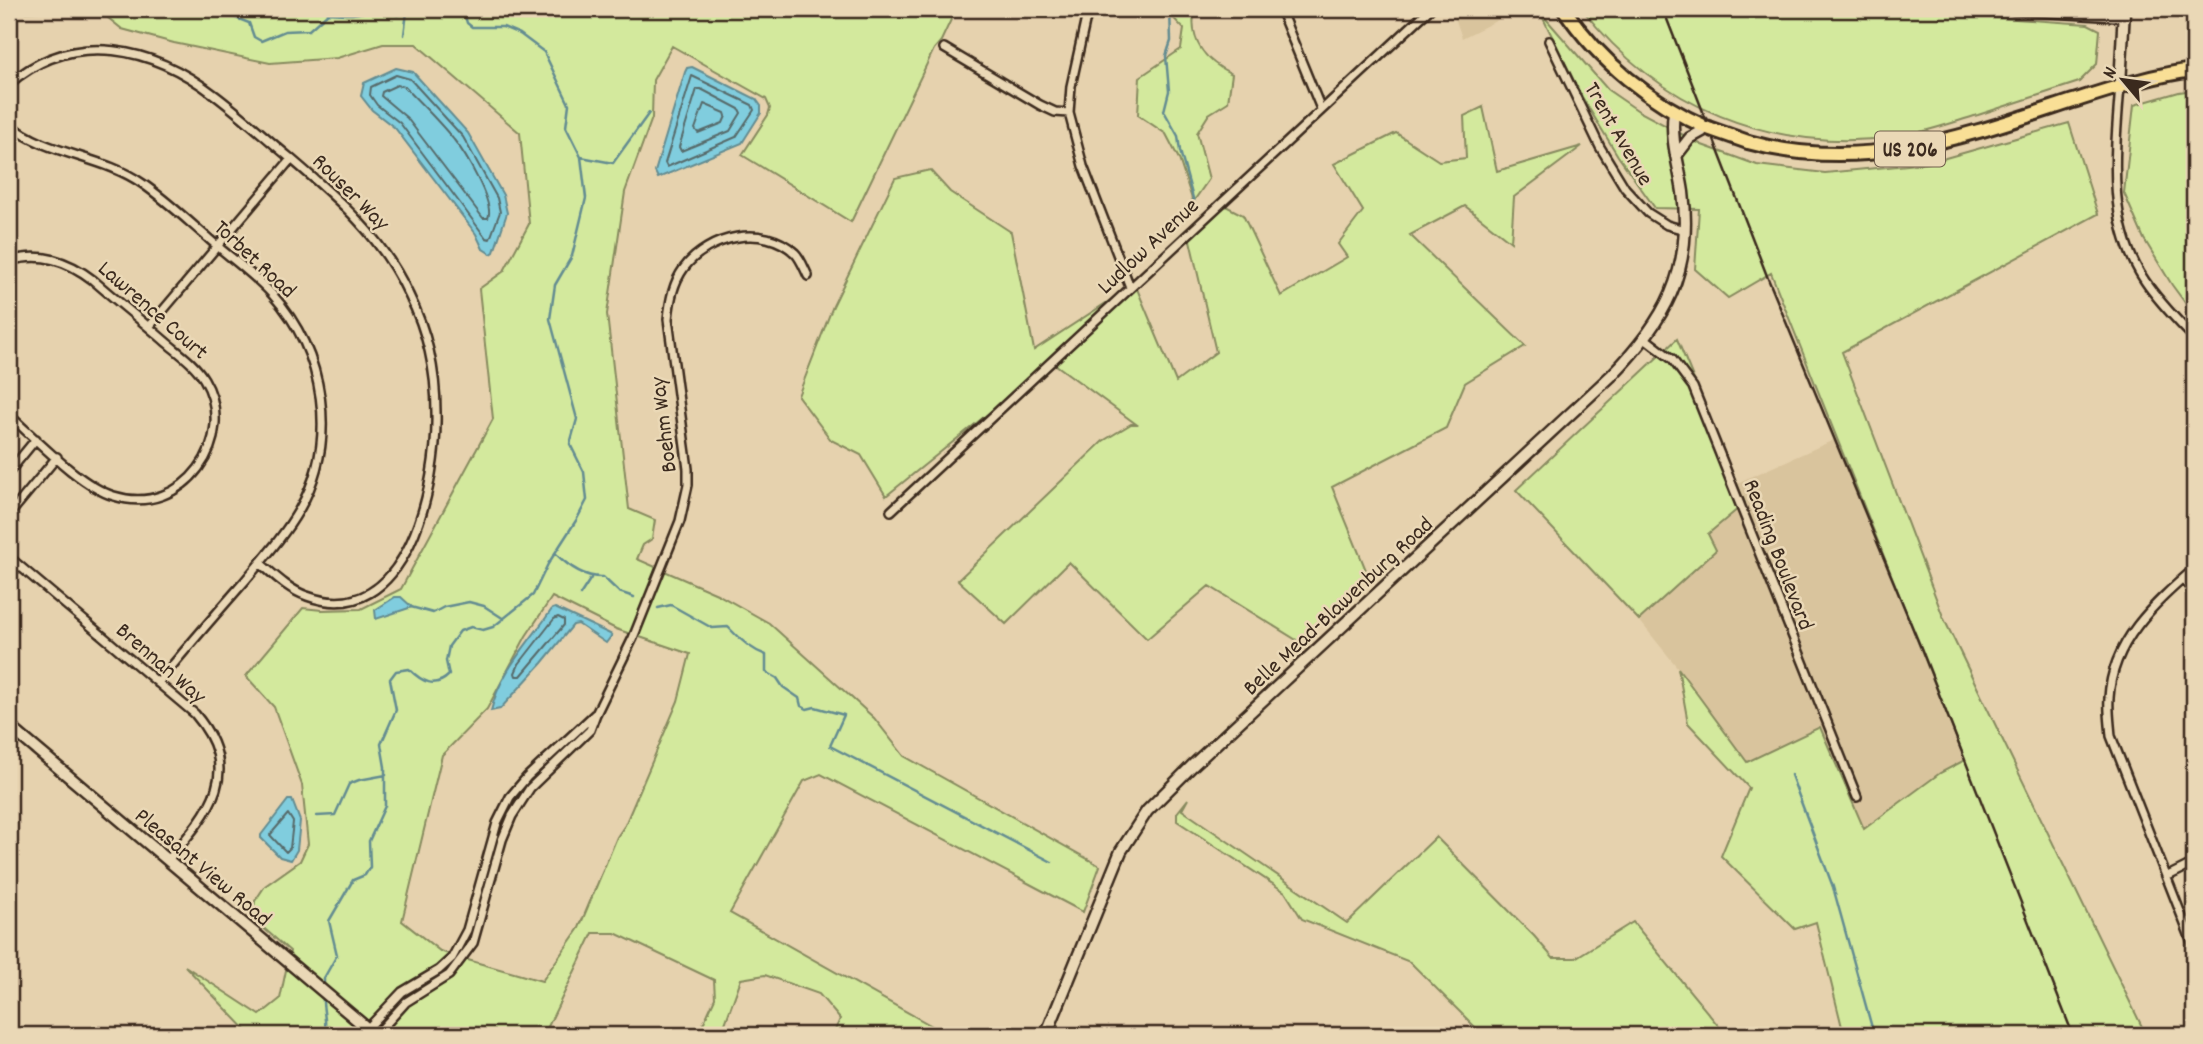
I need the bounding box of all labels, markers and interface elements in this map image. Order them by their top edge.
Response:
north arrow [2088,46,2158,116]
text: N [2097,63,2125,84]
street label: Trent Avenue [1574,77,1660,193]
road number: US 206 [1875,132,1945,166]
street label: Rouser Way [303,147,396,240]
street label: Ludlow Avenue [1091,192,1208,304]
street label: Torbet Road [205,213,302,308]
street label: Lawrence Court [89,254,214,369]
street label: Boehm Way [643,374,688,474]
street label: Reading Boulevard [1733,475,1821,636]
street label: Belle Mead-Blawenburg Road [1237,510,1442,705]
street label: Brennan Way [107,616,213,714]
street label: Pleasant View Road [126,801,278,936]

